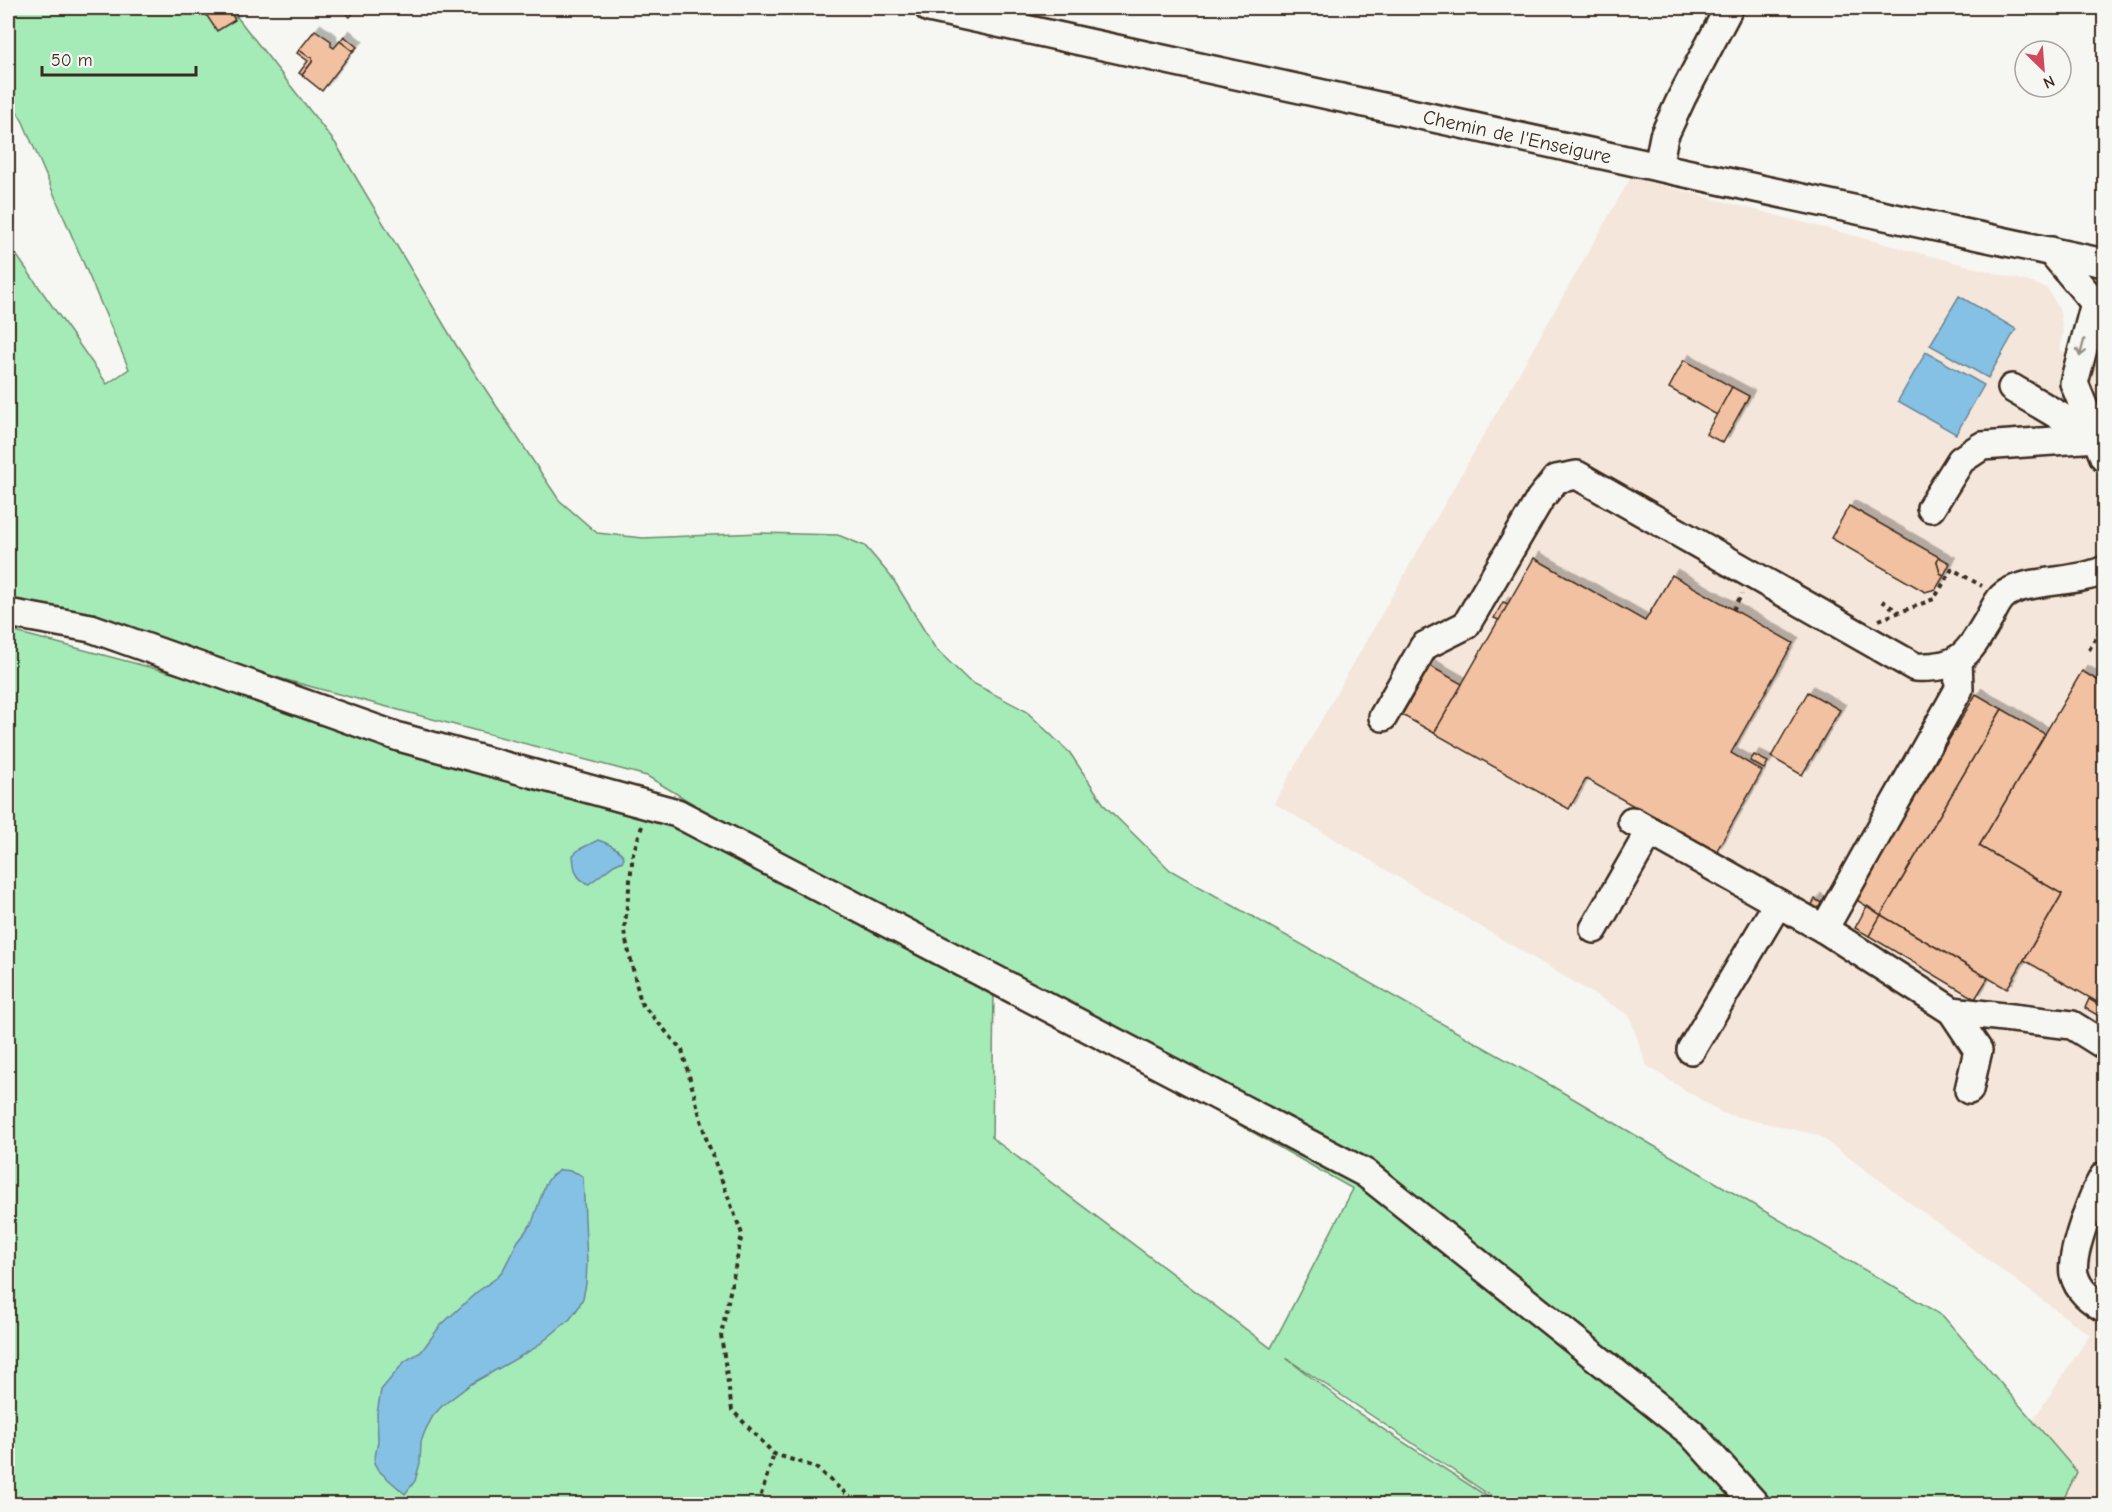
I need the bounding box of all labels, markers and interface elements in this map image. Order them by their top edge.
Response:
scale bar [42,39,196,77]
north arrow [2013,39,2073,99]
text: 50 m [51,50,93,71]
text: N [2040,71,2057,92]
street label: Chemin de l'Enseigure [1421,105,1613,168]
one-way arrow [2076,338,2088,357]

